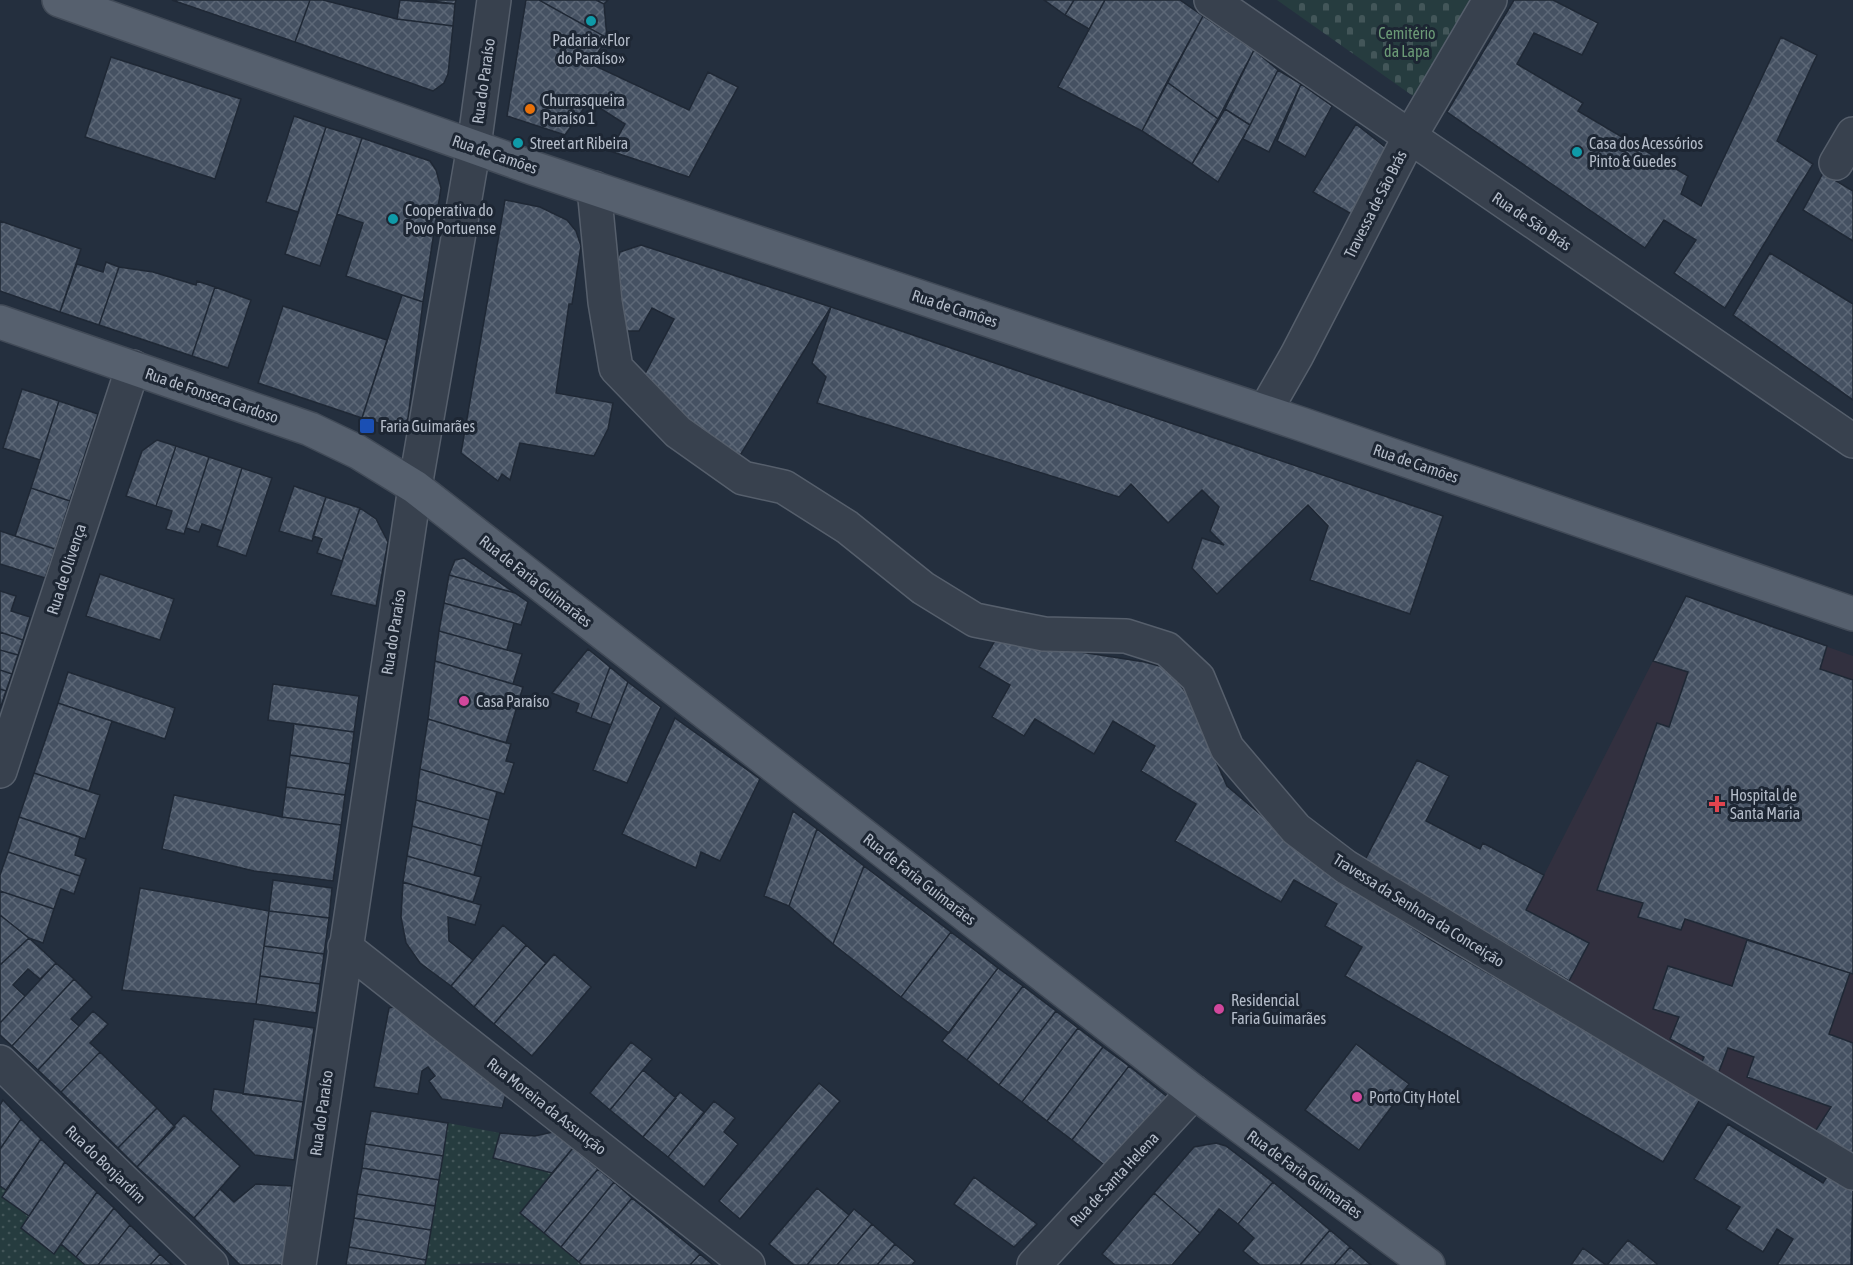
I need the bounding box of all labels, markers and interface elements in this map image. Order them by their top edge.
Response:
marker: Padaria «Flor do Paraíso» [584,14,598,28]
park label: Cemitério da Lapa [1378,24,1436,61]
place label: Padaria «Flor do Paraíso» [552,31,630,67]
street label: Rua do Paraíso [468,37,498,125]
place label: Churrasqueira Paraíso 1 [542,91,625,127]
marker: Churrasqueira Paraíso 1 [523,102,537,116]
street label: Rua de Camões [450,131,540,177]
place label: Street art Ribeira [530,134,628,152]
place label: Casa dos Acessórios Pinto & Guedes [1589,134,1704,170]
marker: Street art Ribeira [511,136,525,150]
marker: Casa dos Acessórios Pinto & Guedes [1570,145,1584,159]
street label: Travessa de São Brás [1340,147,1410,261]
street label: Rua de São Brás [1489,188,1575,254]
place label: Cooperativa do Povo Portuense [405,201,496,237]
marker: Cooperativa do Povo Portuense [386,212,400,226]
street label: Rua de Camões [910,286,1000,330]
street label: Rua de Fonseca Cardoso [143,364,281,426]
marker: Faria Guimarães [358,417,376,435]
place label: Faria Guimarães [380,417,476,435]
street label: Rua de Camões [1371,440,1461,486]
street label: Rua de Olivença [43,521,90,617]
street label: Rua de Faria Guimarães [476,532,596,631]
street label: Rua do Paraíso [377,588,409,676]
place label: Casa Paraíso [476,692,550,710]
marker: Casa Paraíso [457,694,471,708]
place label: Hospital de Santa Maria [1730,786,1800,822]
marker: Hospital de Santa Maria [1708,795,1726,813]
street label: Rua de Faria Guimarães [860,830,980,929]
street label: Travessa da Senhora da Conceição [1330,850,1508,971]
place label: Residencial Faria Guimarães [1231,991,1327,1027]
marker: Residencial Faria Guimarães [1212,1002,1226,1016]
street label: Rua Moreira da Assunção [483,1054,610,1159]
street label: Rua do Paraíso [306,1069,336,1157]
place label: Porto City Hotel [1369,1088,1461,1107]
marker: Porto City Hotel [1350,1090,1364,1104]
street label: Rua do Bonjardim [62,1121,150,1207]
street label: Rua de Faria Guimarães [1244,1126,1366,1222]
street label: Rua de Santa Helena [1066,1128,1162,1230]

